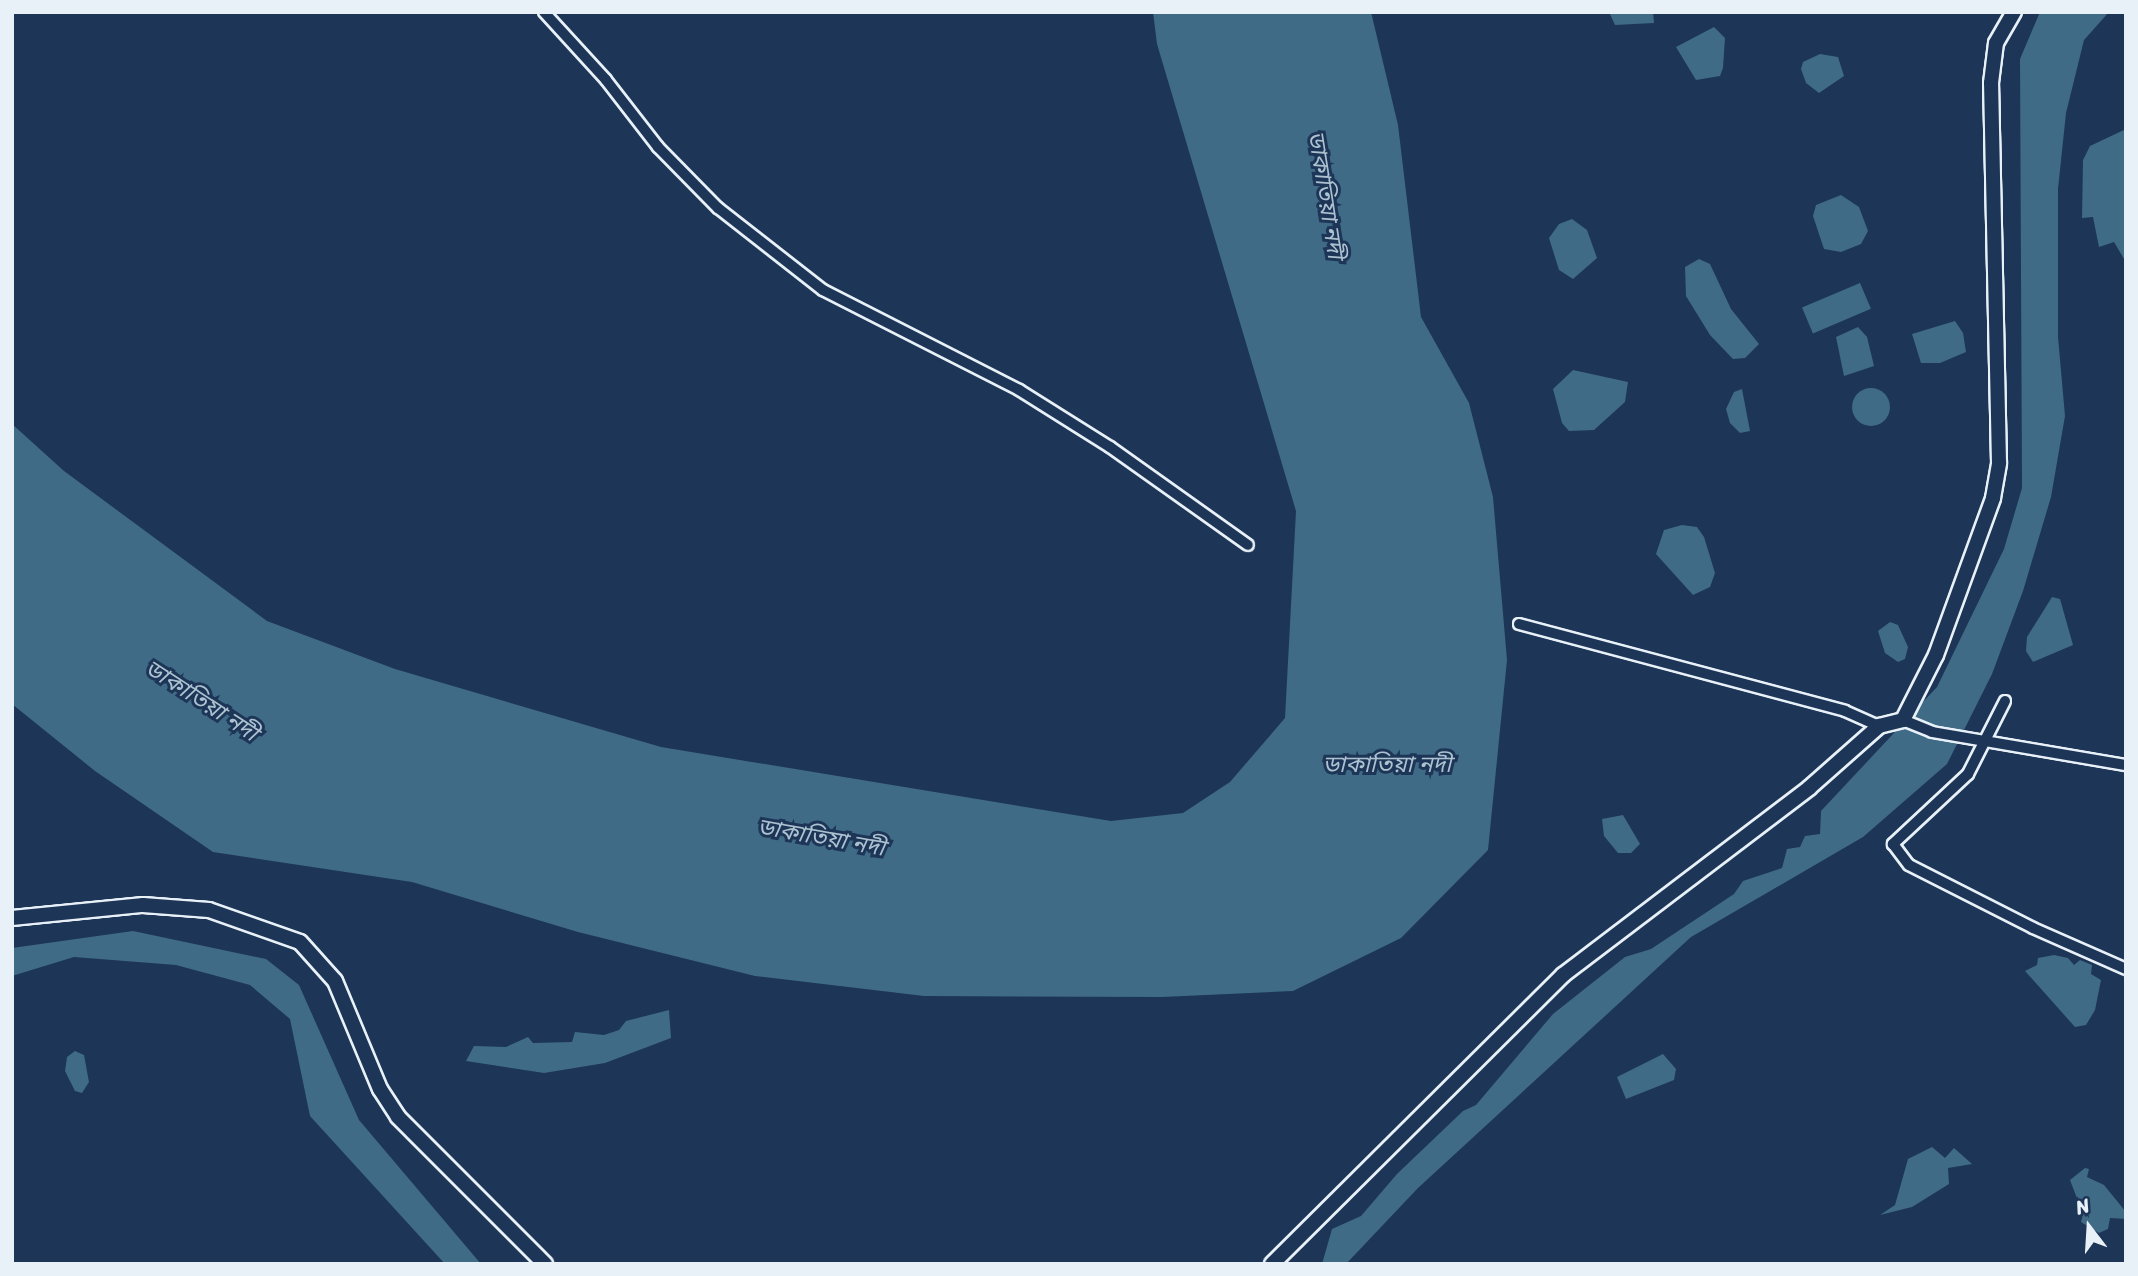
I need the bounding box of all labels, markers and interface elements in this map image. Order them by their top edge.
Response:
water label: ডাকাতিয়া নদী [1301,129,1349,261]
water label: ডাকাতিয়া নদী [140,654,262,748]
water label: ডাকাতিয়া নদী [1323,751,1451,779]
water label: ডাকাতিয়া নদী [755,813,887,863]
text: N [2072,1189,2094,1224]
north arrow [2054,1192,2124,1262]

